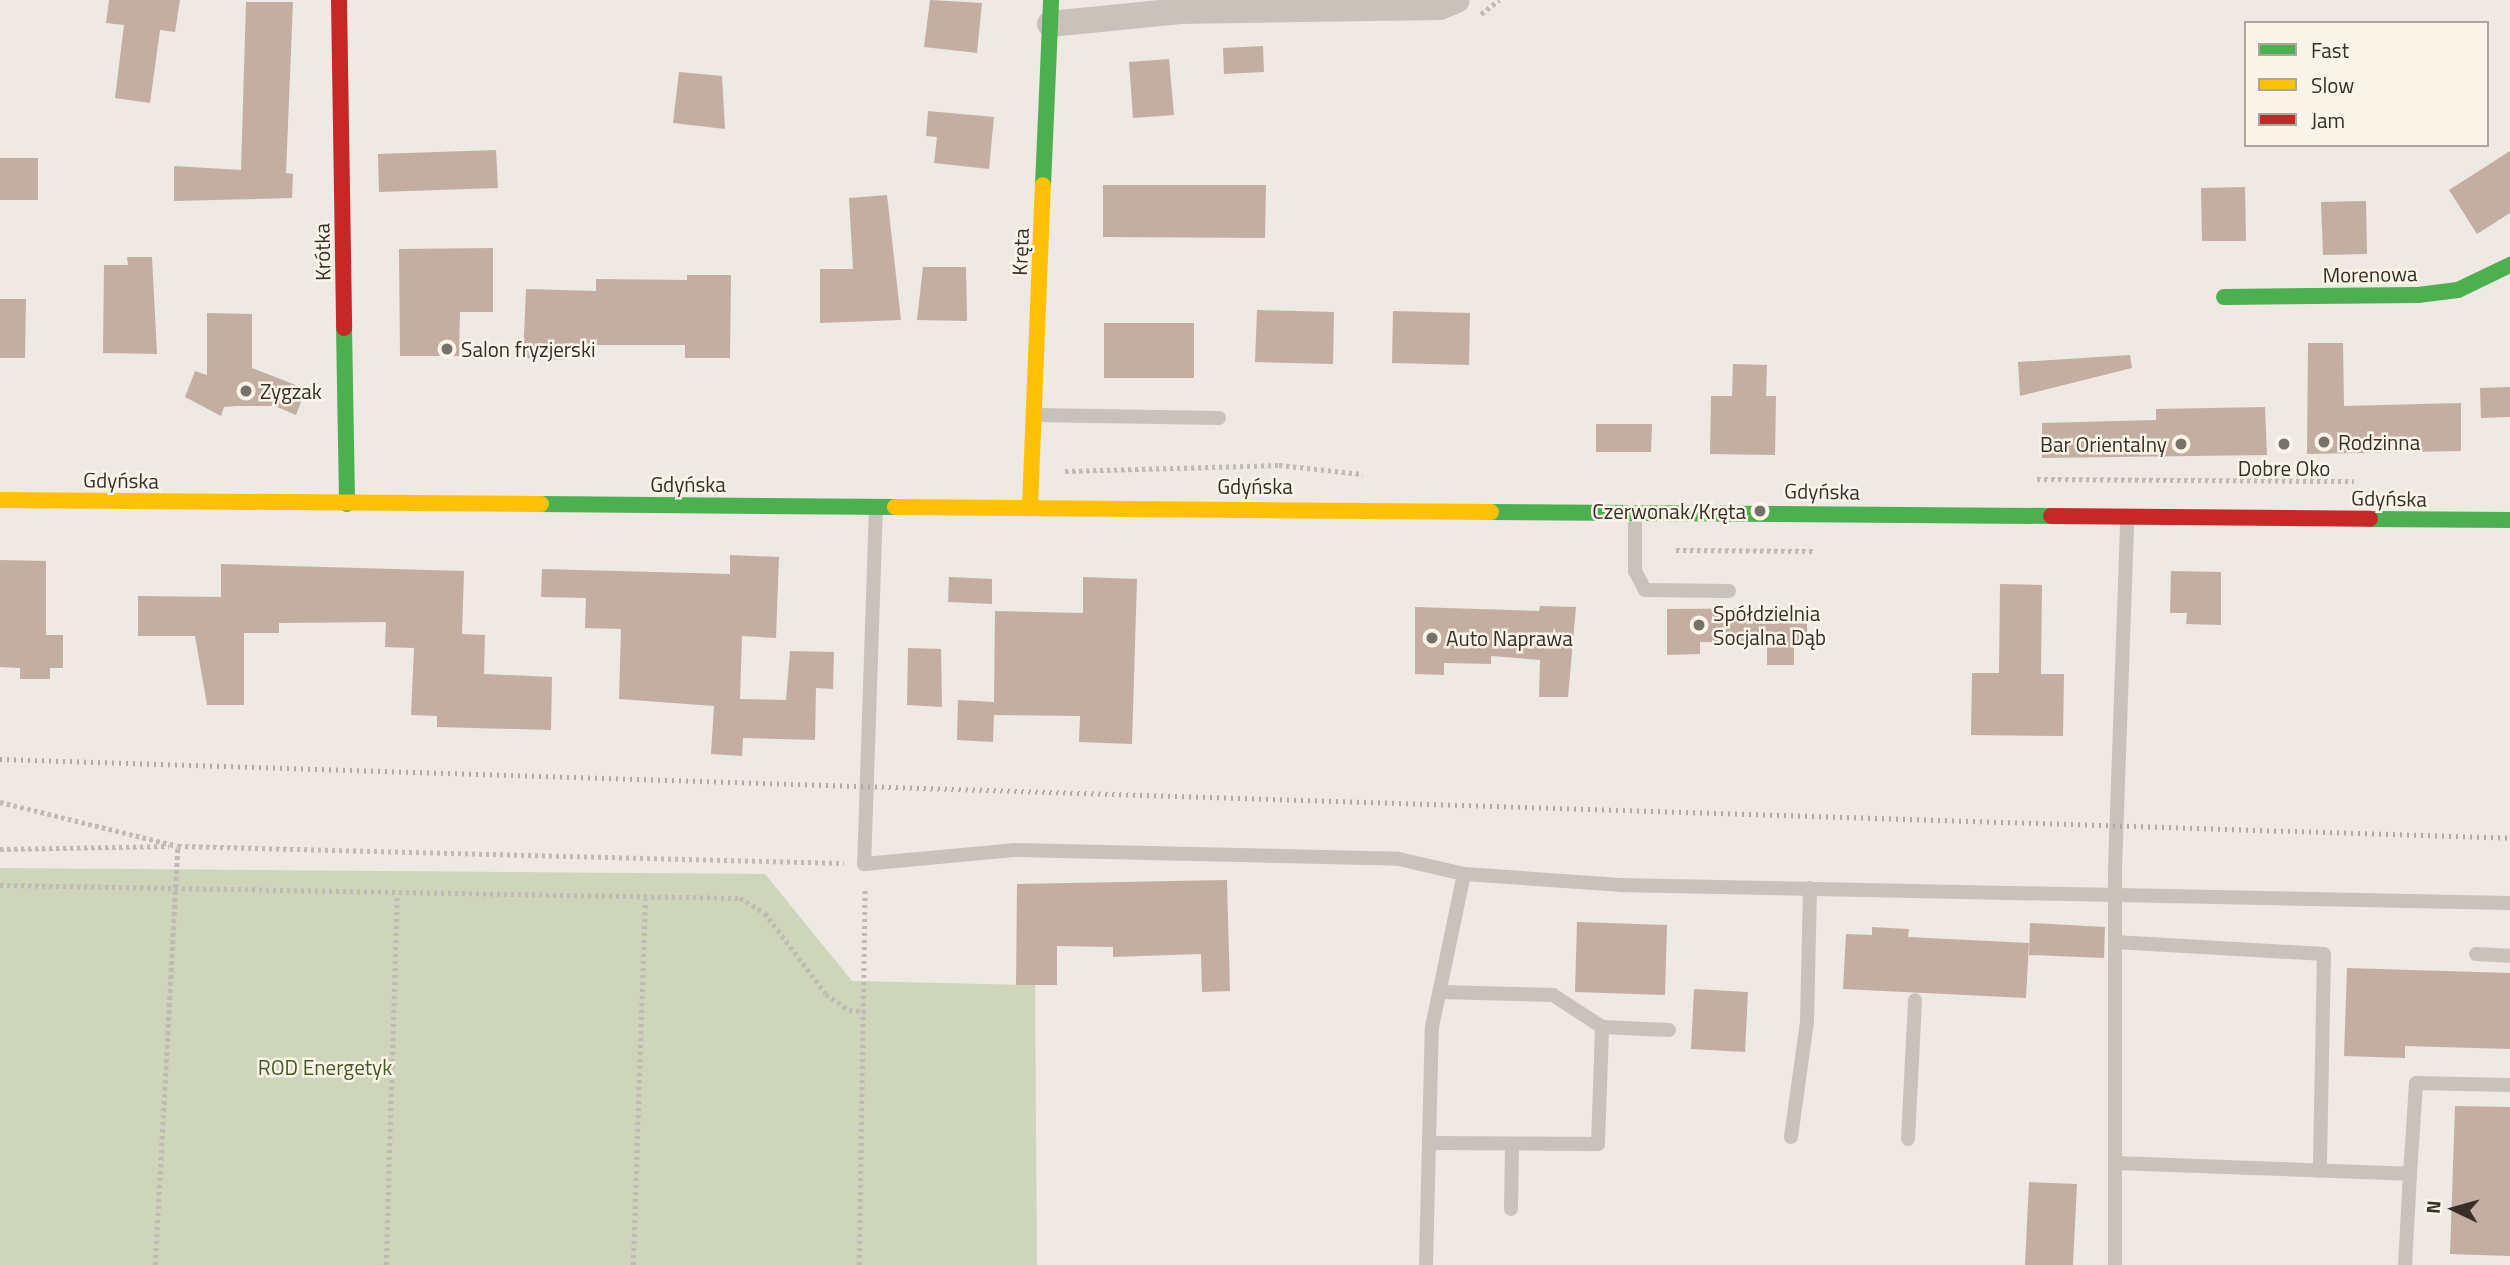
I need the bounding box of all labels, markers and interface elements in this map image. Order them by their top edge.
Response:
legend [2244,21,2489,147]
text: Fast [2311,34,2349,66]
text: Slow [2311,69,2354,101]
text: Jam [2311,104,2345,136]
street label: Krótka [309,223,335,281]
street label: Kręta [1007,228,1033,276]
street label: Morenowa [2322,261,2418,287]
place label: Salon fryzjerski [461,336,596,362]
marker: Salon fryzjerski [439,341,455,357]
place label: Zygzak [260,378,322,404]
marker: Zygzak [238,383,254,399]
place label: Rodzinna [2338,429,2420,455]
place label: Bar Orientalny [2040,431,2167,457]
marker: Rodzinna [2316,434,2332,450]
marker: Bar Orientalny [2173,436,2189,452]
marker: Dobre Oko [2276,436,2292,452]
place label: Dobre Oko [2238,455,2330,481]
street label: Gdyńska [83,467,159,493]
street label: Gdyńska [650,471,726,497]
street label: Gdyńska [1217,473,1293,499]
street label: Gdyńska [1784,478,1860,504]
street label: Gdyńska [2351,485,2427,511]
place label: Czerwonak/Kręta [1592,498,1746,524]
marker: Czerwonak/Kręta [1752,503,1768,519]
place label: Spółdzielnia Socjalna Dąb [1713,600,1826,650]
marker: Spółdzielnia Socjalna Dąb [1691,617,1707,633]
place label: Auto Naprawa [1446,625,1573,651]
marker: Auto Naprawa [1424,630,1440,646]
park label: ROD Energetyk [258,1054,392,1080]
north arrow [2419,1174,2489,1244]
text: N [2418,1199,2448,1215]

